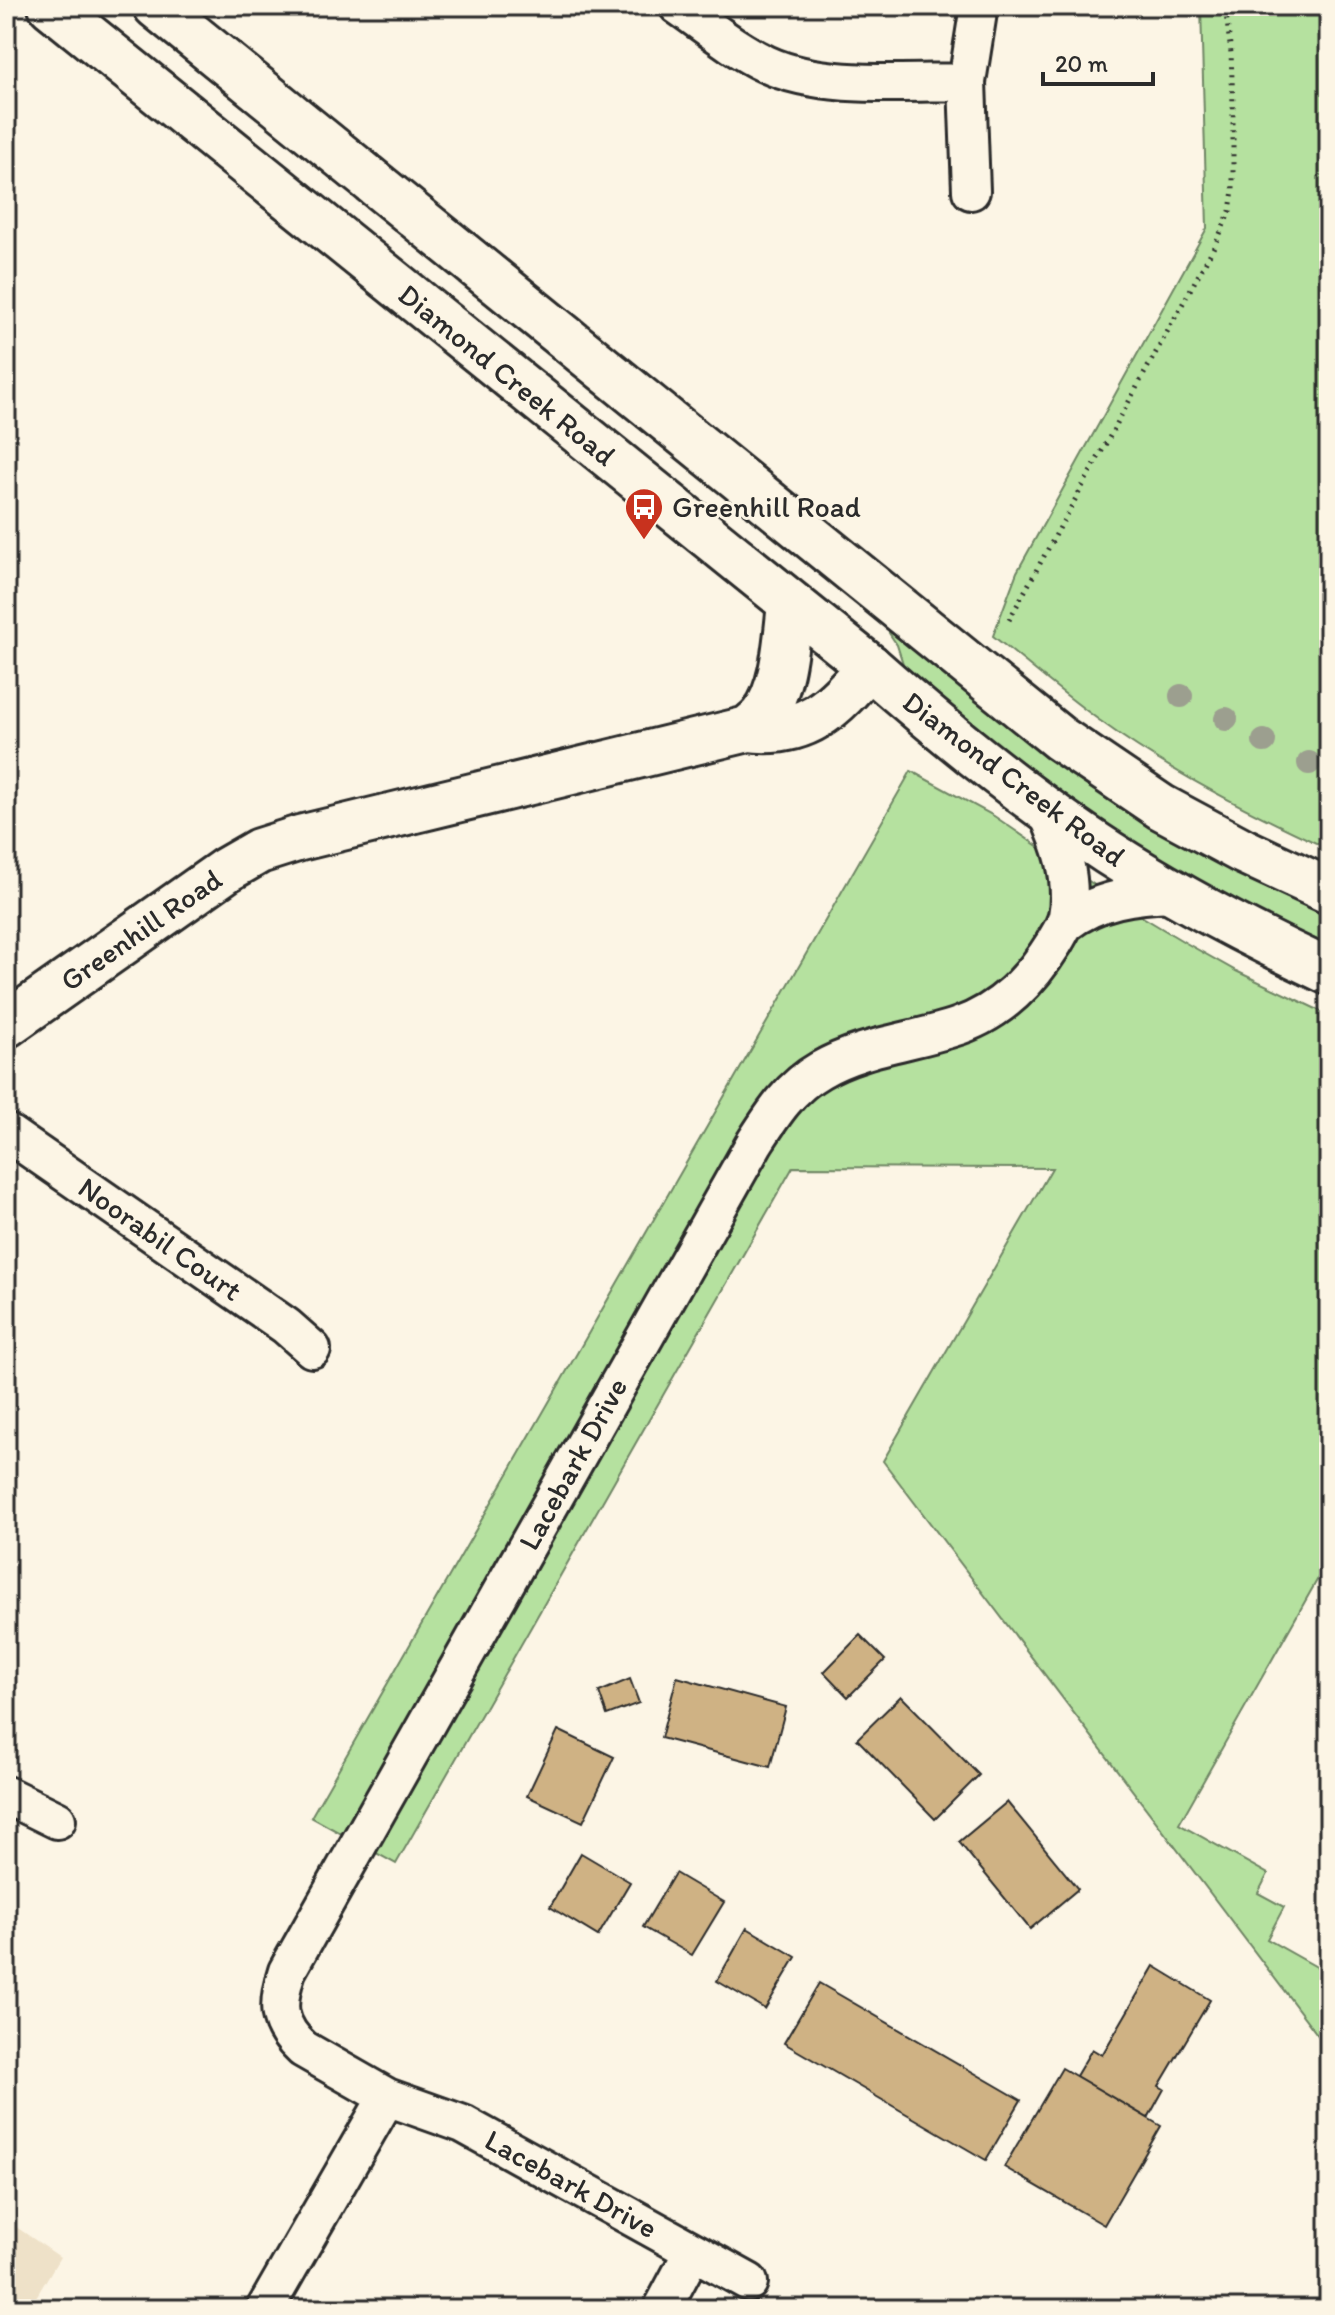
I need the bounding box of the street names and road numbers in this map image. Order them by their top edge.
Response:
street label: Diamond Creek Road [391,276,624,474]
street label: Diamond Creek Road [896,683,1133,874]
street label: Greenhill Road [53,860,229,999]
street label: Noorabil Court [71,1169,249,1309]
street label: Lacebark Drive [510,1371,635,1556]
street label: Lacebark Drive [479,2121,664,2246]

